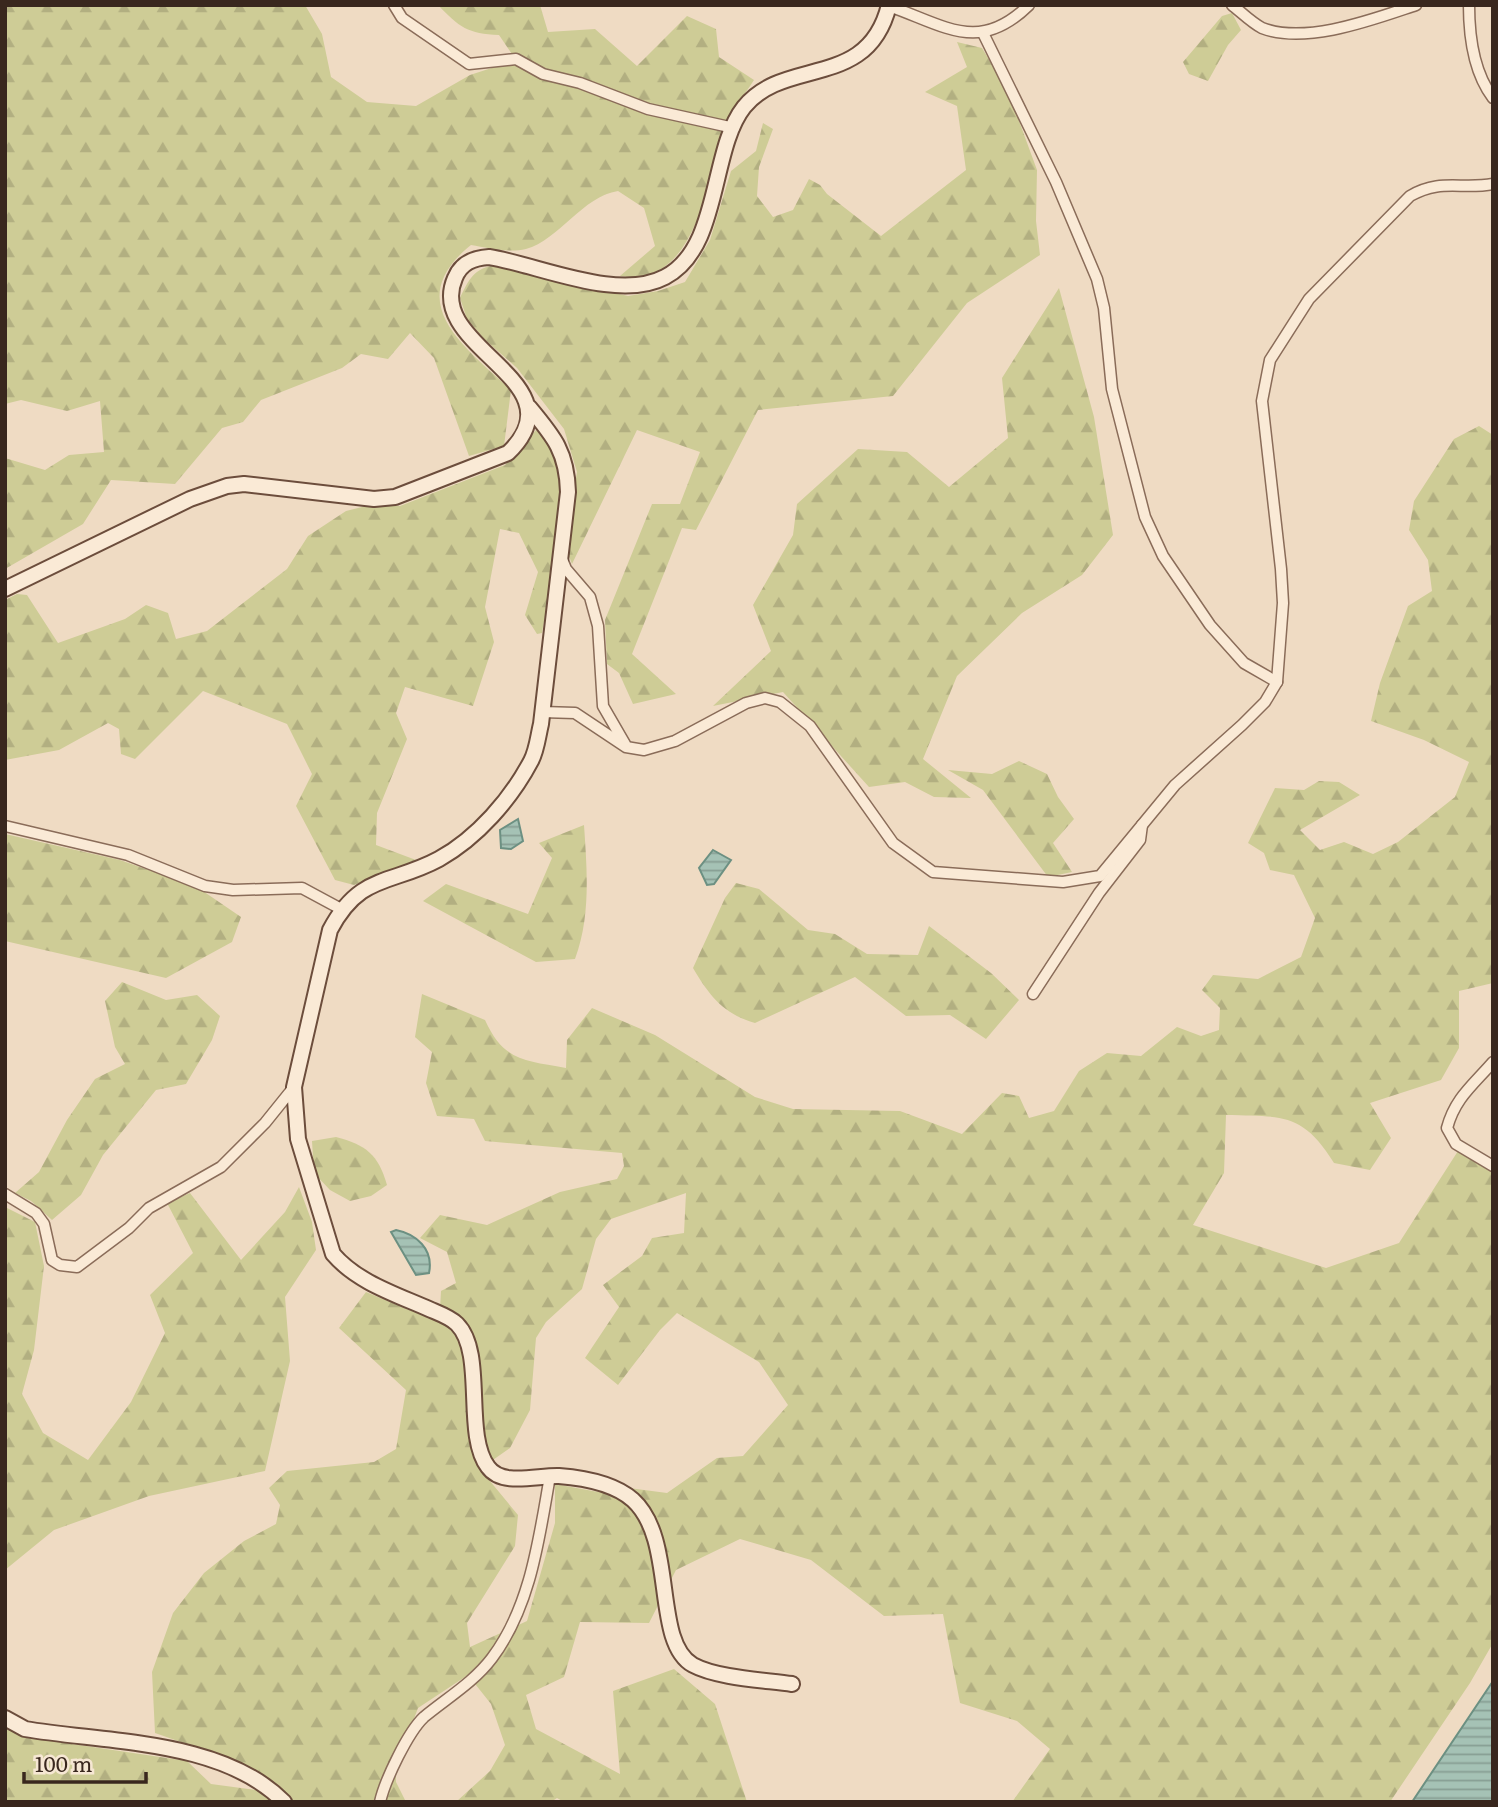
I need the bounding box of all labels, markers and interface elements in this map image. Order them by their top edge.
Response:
scale bar [24,1741,147,1785]
text: 100 m [35,1747,92,1778]

